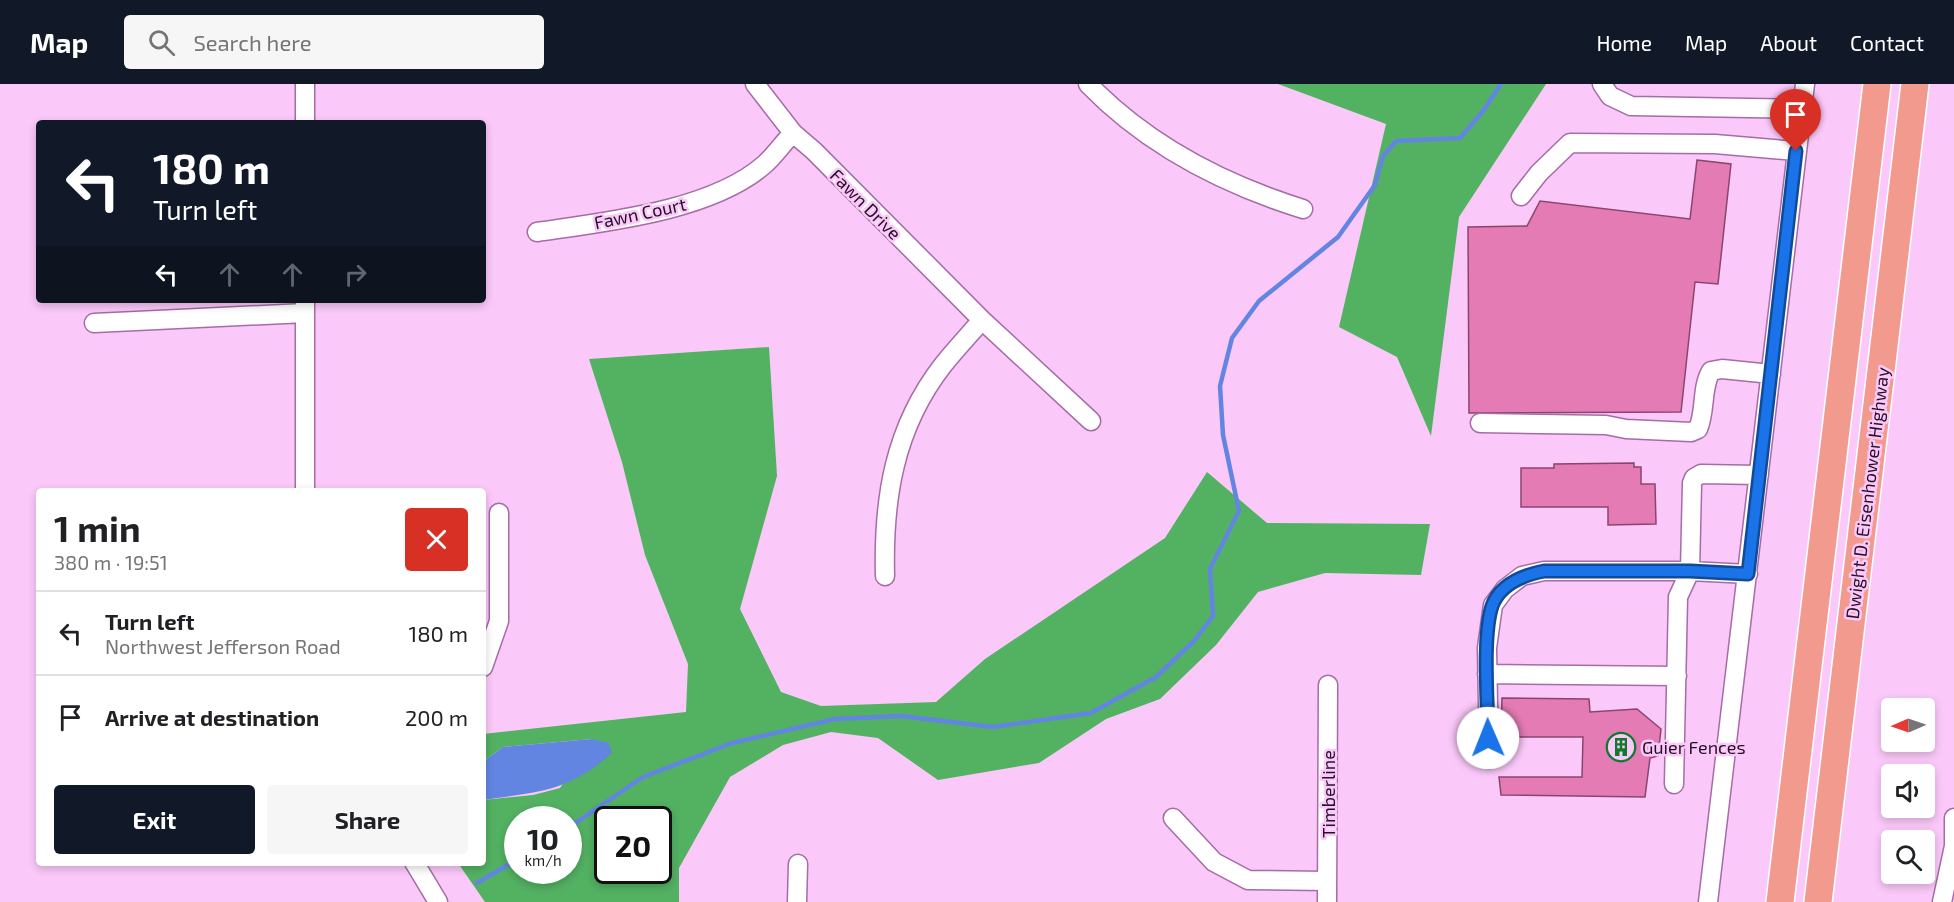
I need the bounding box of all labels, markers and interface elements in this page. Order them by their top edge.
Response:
search box [124,15,544,69]
text: Map [30,25,88,59]
icon: search [145,26,178,59]
text: Search here [193,29,312,55]
text: Home [1596,30,1652,55]
text: Map [1685,30,1727,55]
text: About [1760,30,1817,55]
text: Contact [1850,30,1924,55]
pin [1770,89,1821,151]
icon: arrive [1779,98,1812,131]
text: 180 m [153,142,270,192]
icon: left [54,144,132,222]
street label: Fawn Drive [826,164,906,244]
text: Turn left [153,193,257,225]
street label: Fawn Court [592,193,688,233]
icon: left [150,258,183,291]
icon: ahead [213,258,246,291]
icon: ahead [276,258,309,291]
icon: right [339,258,372,291]
street label: Dwight D. Eisenhower Highway [1841,365,1893,620]
text: 1 min [54,506,141,549]
button: close [405,508,468,571]
text: 380 m · 19:51 [54,550,168,574]
text: Turn left [105,608,194,634]
icon: left [54,617,87,650]
text: 180 m [408,620,468,646]
text: Northwest Jefferson Road [105,634,341,658]
north arrow [1881,698,1935,752]
map controls [1881,698,1935,884]
icon: arrive [54,701,87,734]
text: Arrive at destination [105,704,319,730]
text: 200 m [405,704,468,730]
position arrow [1456,706,1520,770]
building icon: Guier Fences [1605,731,1637,763]
place label: Guier Fences [1642,736,1746,758]
street label: Timberline [1317,750,1339,838]
button: sound [1881,764,1935,818]
button: Exit [54,785,255,854]
button: Share [267,785,468,854]
speed limit sign: 20 [594,806,672,884]
text: 10 [527,820,559,856]
button: search [1881,830,1935,884]
text: km/h [524,851,562,869]

